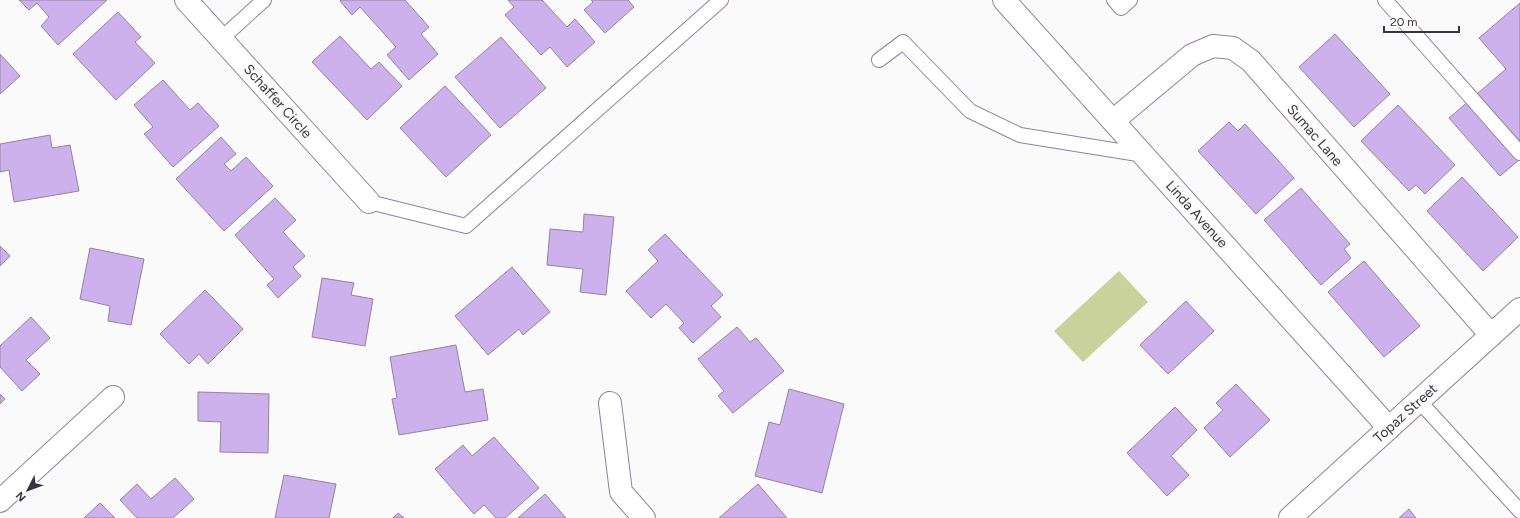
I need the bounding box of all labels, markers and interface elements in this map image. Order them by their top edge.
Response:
scale bar [1384,8,1459,34]
text: 20 m [1390,15,1418,29]
street label: Schaffer Circle [240,61,315,142]
street label: Sumac Lane [1283,101,1346,170]
street label: Linda Avenue [1162,177,1231,252]
street label: Topaz Street [1370,380,1441,446]
north arrow [8,470,48,510]
text: N [13,489,29,504]

